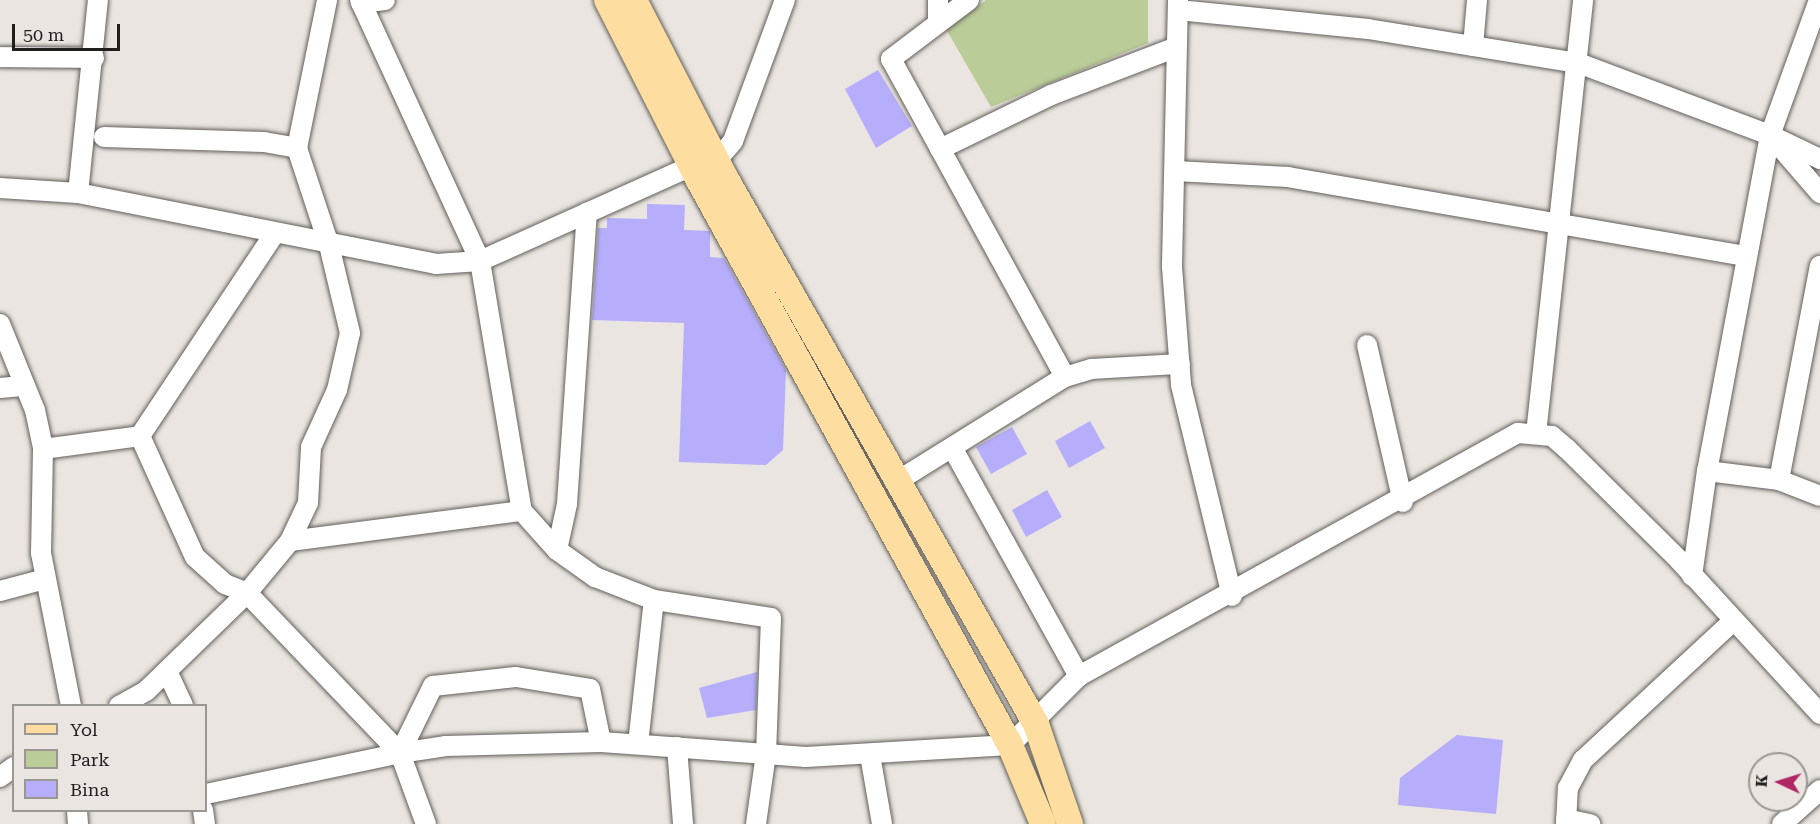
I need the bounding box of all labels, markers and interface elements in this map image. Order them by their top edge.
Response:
scale bar [15,12,123,50]
text: 50 m [23,24,64,45]
legend [12,704,207,812]
text: Yol [70,719,98,740]
text: Park [70,749,110,770]
north arrow [1748,752,1808,812]
text: K [1752,774,1771,788]
text: Bina [70,779,109,800]

